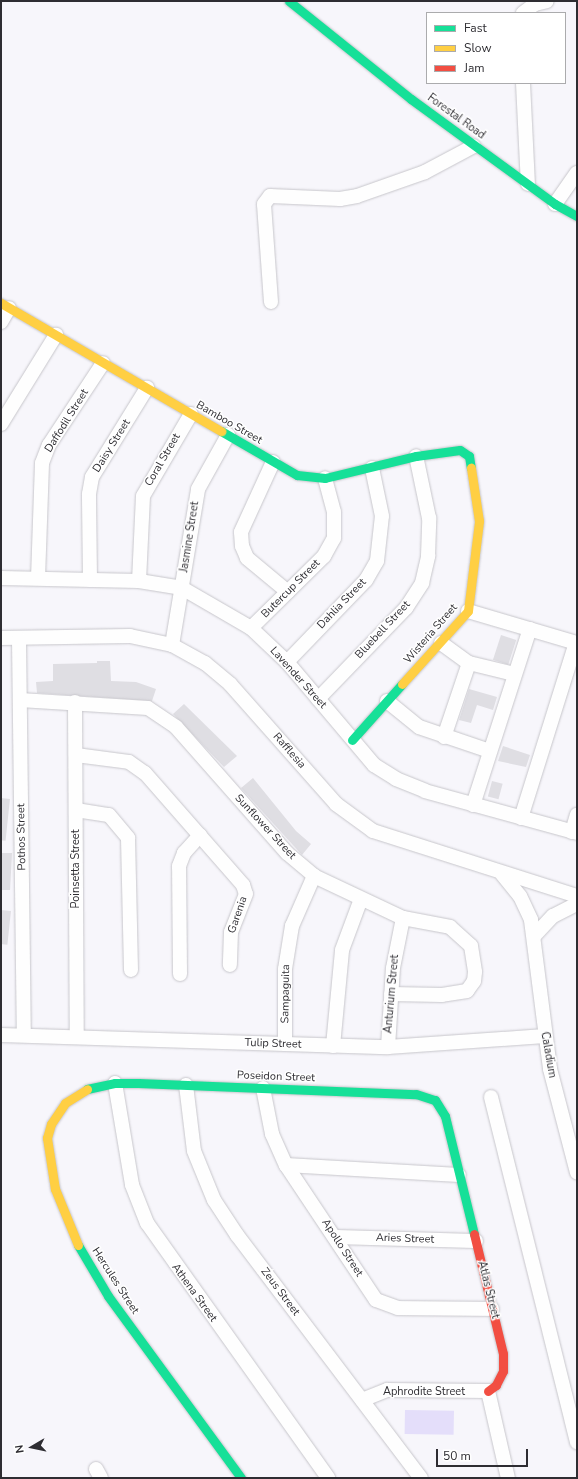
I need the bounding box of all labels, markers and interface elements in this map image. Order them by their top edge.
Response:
legend [426,12,566,84]
text: Fast [464,20,487,36]
text: Slow [464,40,492,56]
text: Jam [464,60,485,76]
street label: Forestal Road [425,92,487,142]
street label: Daffodil Street [42,387,92,455]
street label: Bamboo Street [194,399,264,447]
street label: Daisy Street [90,417,134,475]
street label: Coral Street [143,431,183,489]
street label: Jasmine Street [178,501,202,573]
street label: Butercup Street [259,557,323,621]
street label: Dahlia Street [315,576,369,632]
street label: Bluebell Street [353,598,413,662]
street label: Wisteria Street [402,601,460,667]
street label: Lavender Street [267,644,329,712]
street label: Rafflesia [270,730,308,772]
street label: Sunflower Street [232,792,298,862]
street label: Pothos Street [15,803,29,871]
street label: Poinsetta Street [69,830,83,908]
street label: Garenia [226,895,250,935]
street label: Anturium Street [382,954,402,1034]
street label: Sampaguita [279,964,293,1024]
street label: Caladium [537,1031,559,1079]
street label: Tulip Street [244,1036,302,1052]
street label: Poseidon Street [237,1069,315,1085]
street label: Apollo Street [319,1217,365,1279]
street label: Aries Street [376,1231,434,1247]
street label: Hercules Street [89,1245,141,1317]
street label: Atlas Street [474,1260,502,1320]
street label: Athena Street [168,1261,220,1325]
street label: Zeus Street [258,1265,302,1319]
street label: Aphrodite Street [383,1385,465,1399]
north arrow [12,1427,52,1467]
scale bar [438,1441,530,1467]
text: N [12,1444,28,1454]
text: 50 m [443,1448,471,1464]

